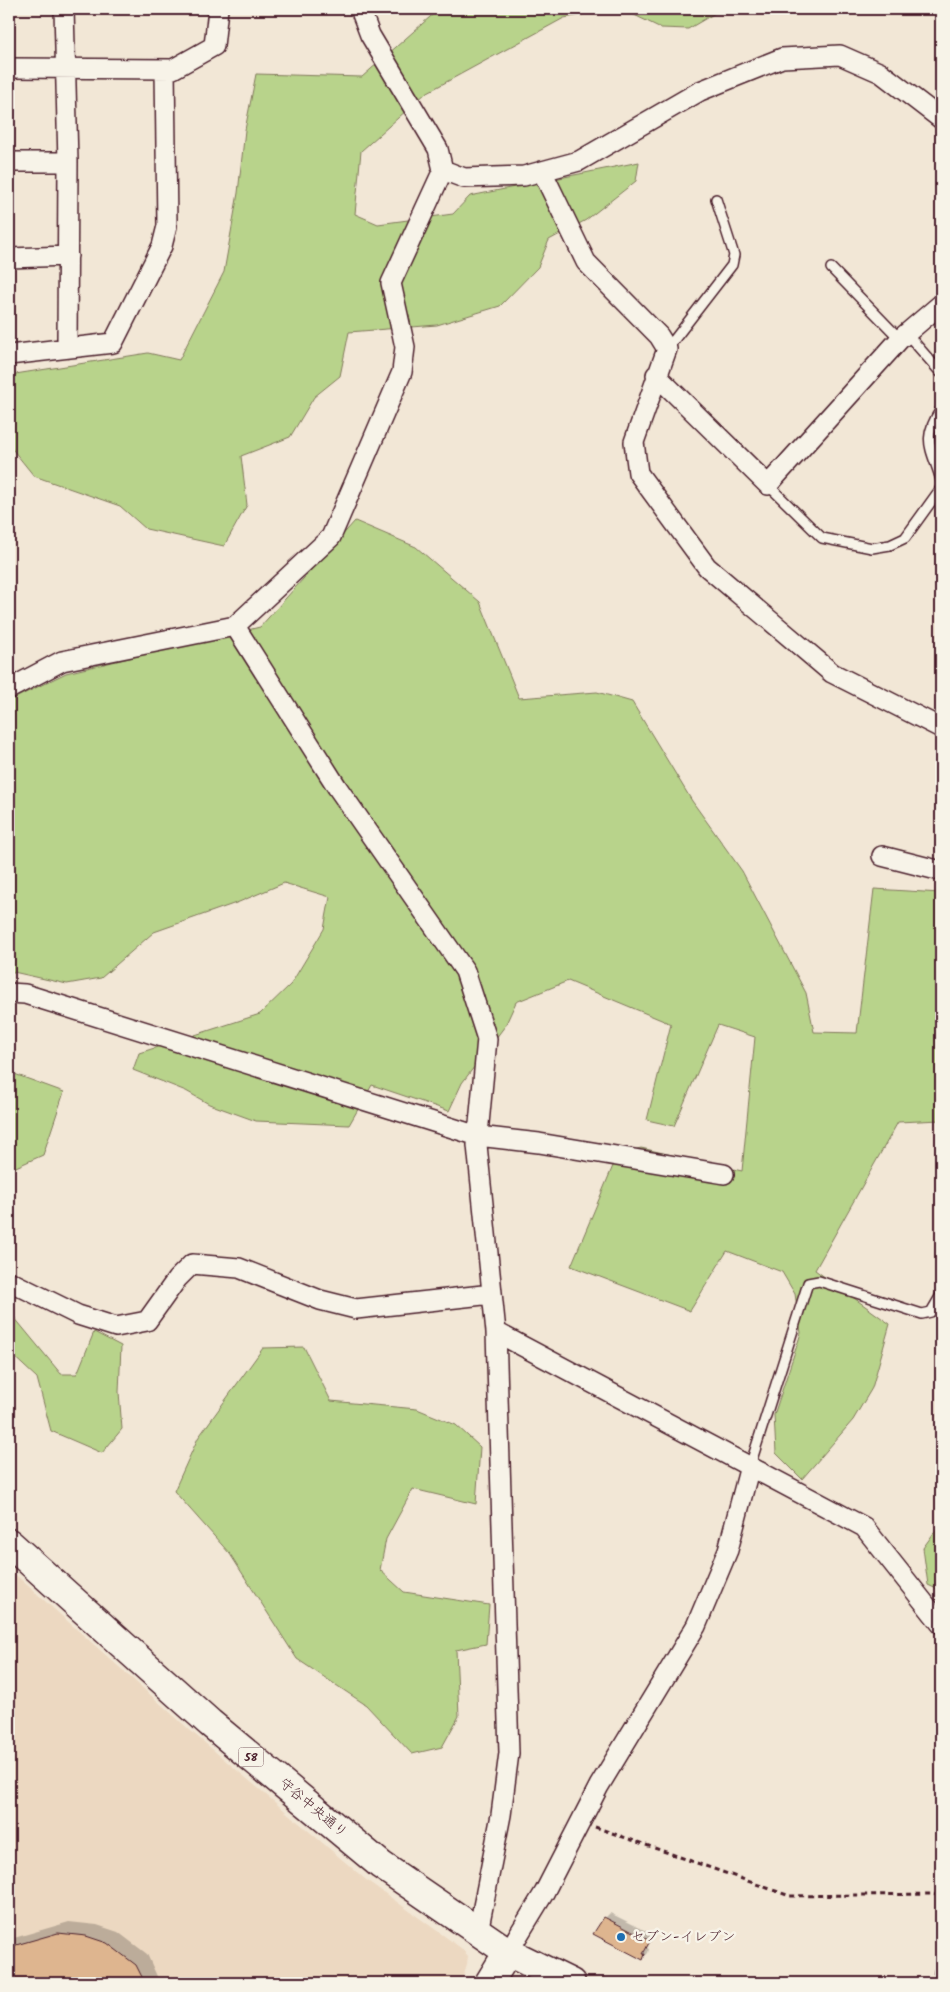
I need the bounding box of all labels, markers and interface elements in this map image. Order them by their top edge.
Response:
road number: 58 [238,1748,264,1766]
street label: 守谷中央通り [274,1773,352,1843]
place label: セブン-イレブン [631,1926,735,1948]
marker: セブン-イレブン [615,1931,627,1943]

